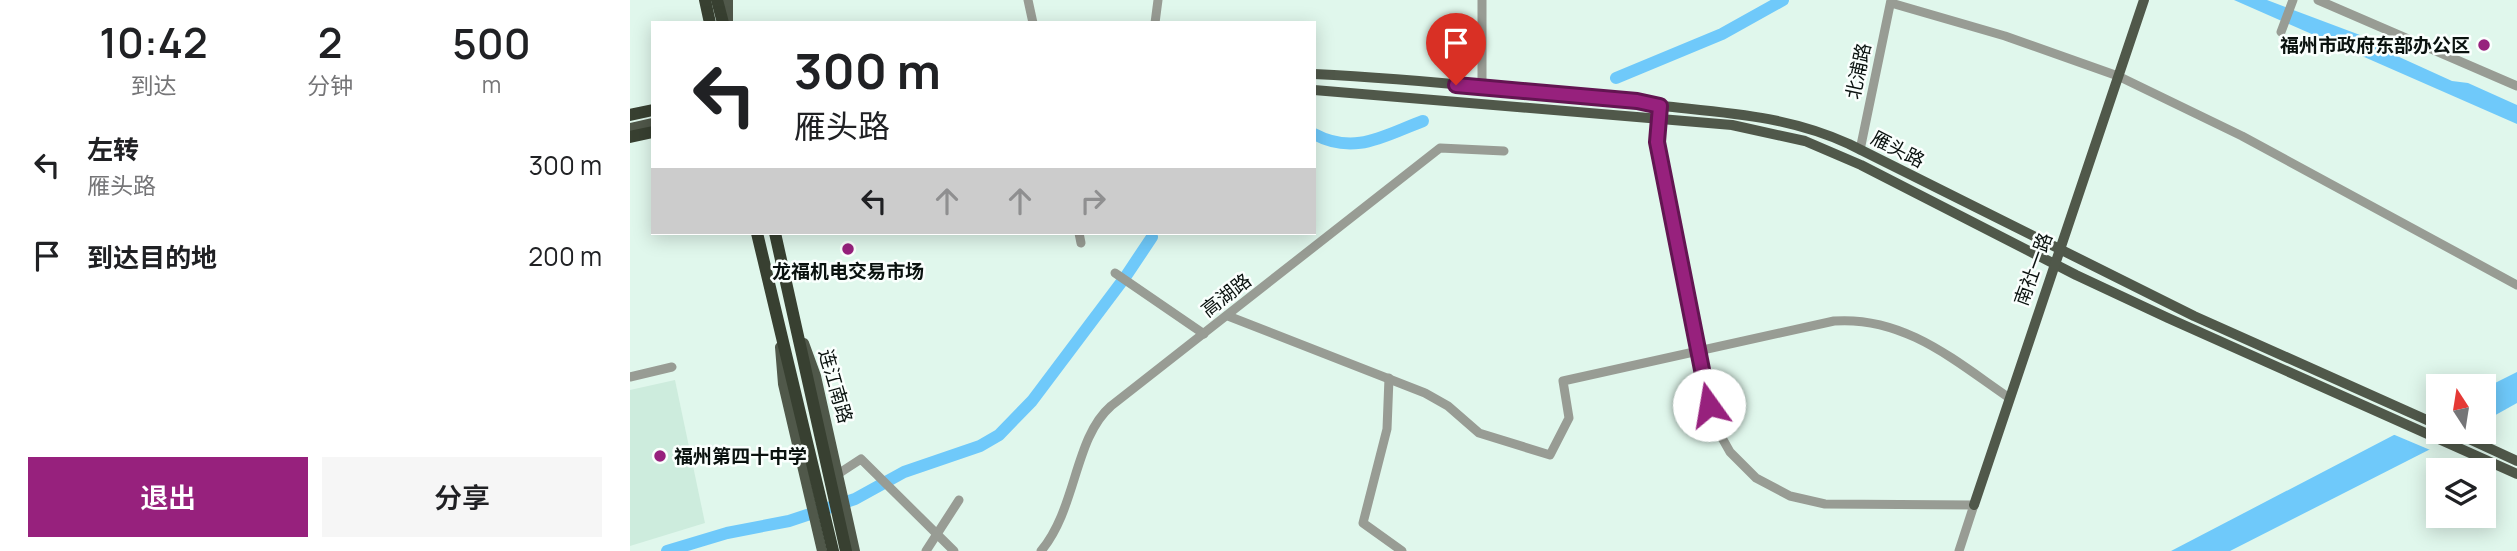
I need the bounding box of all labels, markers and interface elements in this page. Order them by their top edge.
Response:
text: 10:42 [99,13,208,71]
text: 2 [318,13,342,71]
pin [1426,13,1486,85]
text: 500 [452,14,531,72]
icon: arrive [1437,24,1475,62]
place label: 福州市政府东部办公区 [2280,32,2470,58]
text: 300 m [794,37,941,104]
marker: 福州市政府东部办公区 [2476,37,2492,53]
street label: 北浦路 [1839,40,1877,102]
icon: left [679,49,770,140]
text: m [482,68,501,100]
text: 到达 [131,69,177,101]
text: 分钟 [307,69,353,101]
text: 雁头路 [794,104,890,148]
street label: 雁头路 [1867,124,1929,174]
text: 左转 [87,131,139,167]
icon: left [28,146,66,184]
text: 300 m [529,147,602,183]
text: 雁头路 [87,169,156,201]
icon: left [855,182,893,220]
icon: ahead [928,182,966,220]
icon: ahead [1001,182,1039,220]
icon: right [1074,182,1112,220]
street label: 南社一路 [2008,229,2058,309]
icon: arrive [28,237,66,275]
text: 200 m [528,238,602,274]
text: 到达目的地 [87,239,217,275]
marker: 龙福机电交易市场 [840,241,856,257]
place label: 龙福机电交易市场 [772,258,924,284]
street label: 高湖路 [1196,267,1256,323]
street label: 连江南路 [813,346,859,426]
position arrow [1672,368,1746,442]
north arrow [2426,374,2496,444]
map controls [2426,374,2496,528]
place label: 福州第四十中学 [674,443,807,469]
marker: 福州第四十中学 [652,448,668,464]
button: 退出 [28,457,308,537]
button: 分享 [322,457,602,537]
button: layers [2426,458,2496,528]

